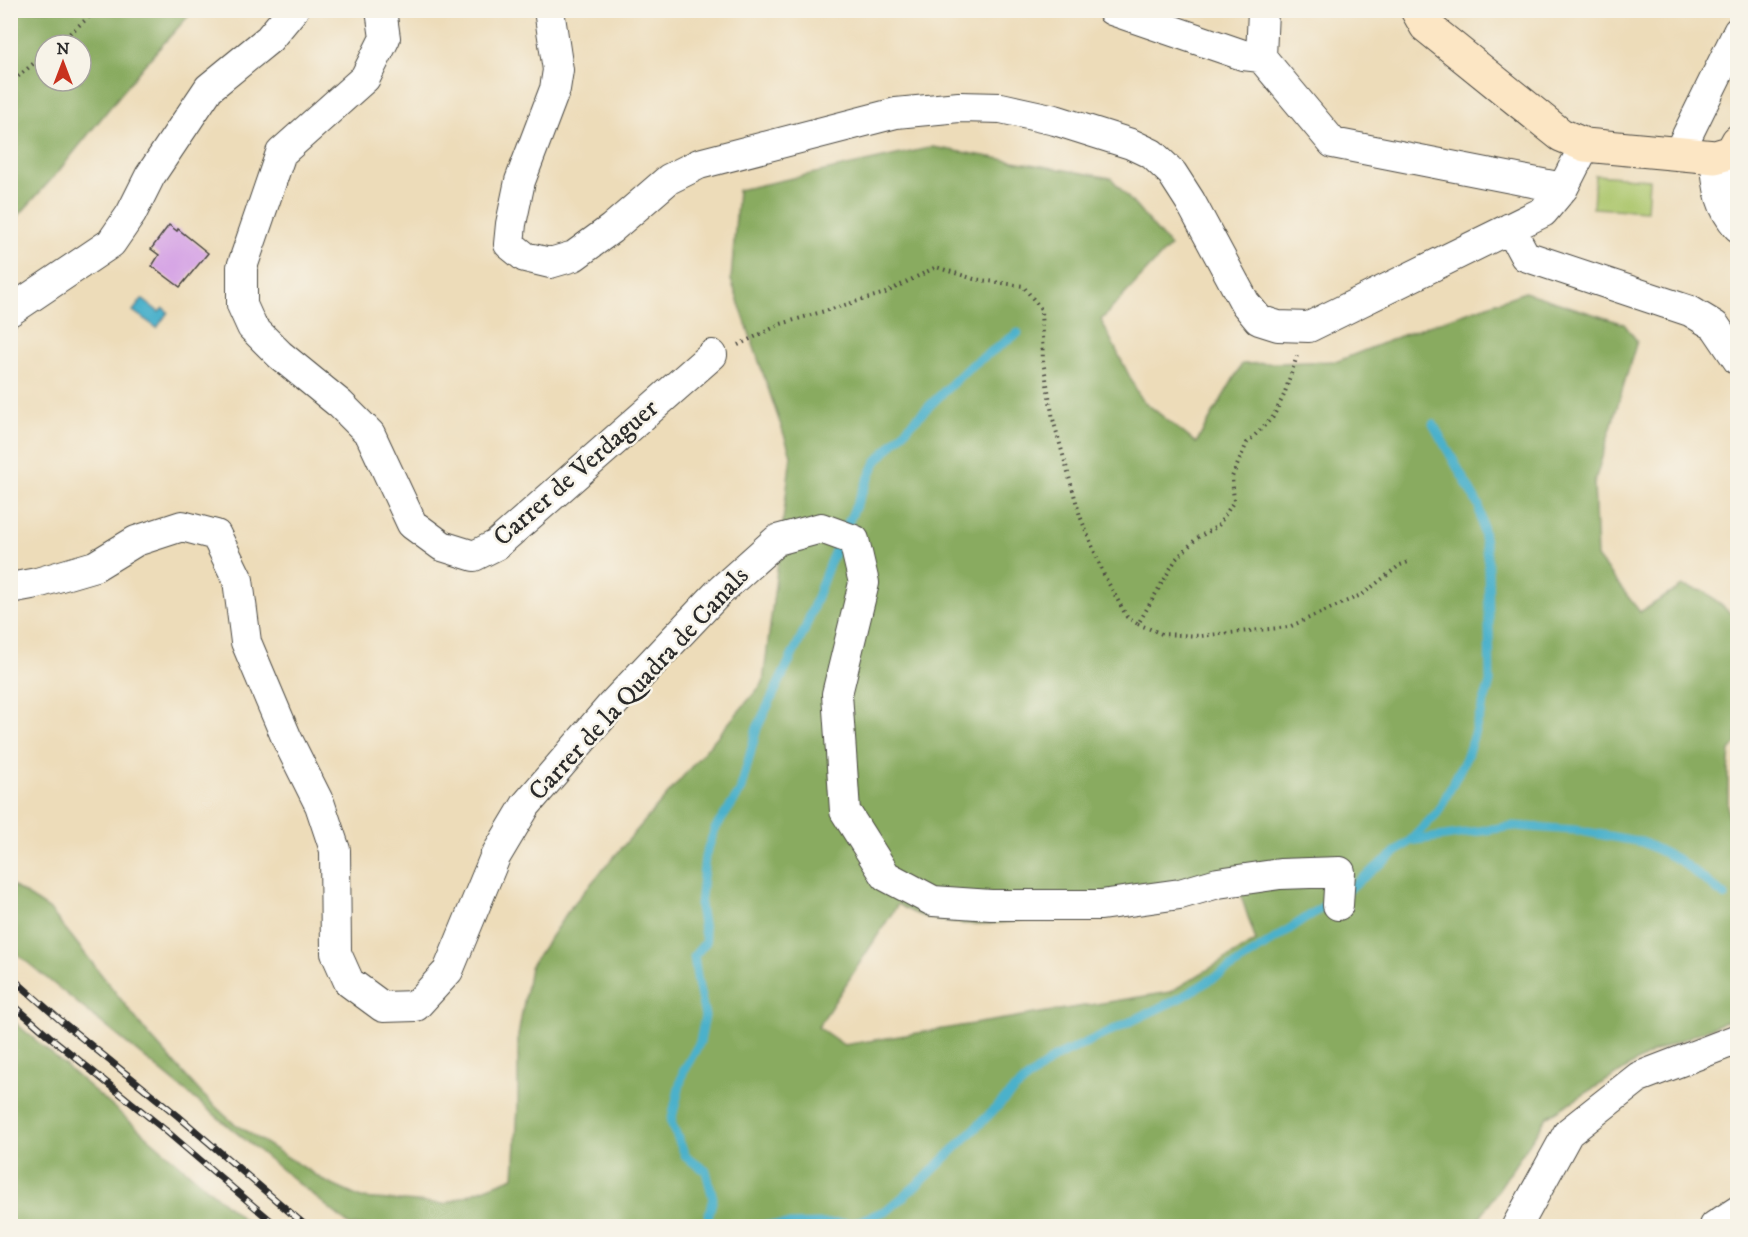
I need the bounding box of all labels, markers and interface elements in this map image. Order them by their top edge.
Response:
north arrow [33,33,93,93]
text: N [56,39,70,59]
street label: Carrer de Verdaguer [487,392,666,554]
street label: Carrer de la Quadra de Canals [522,560,756,808]

